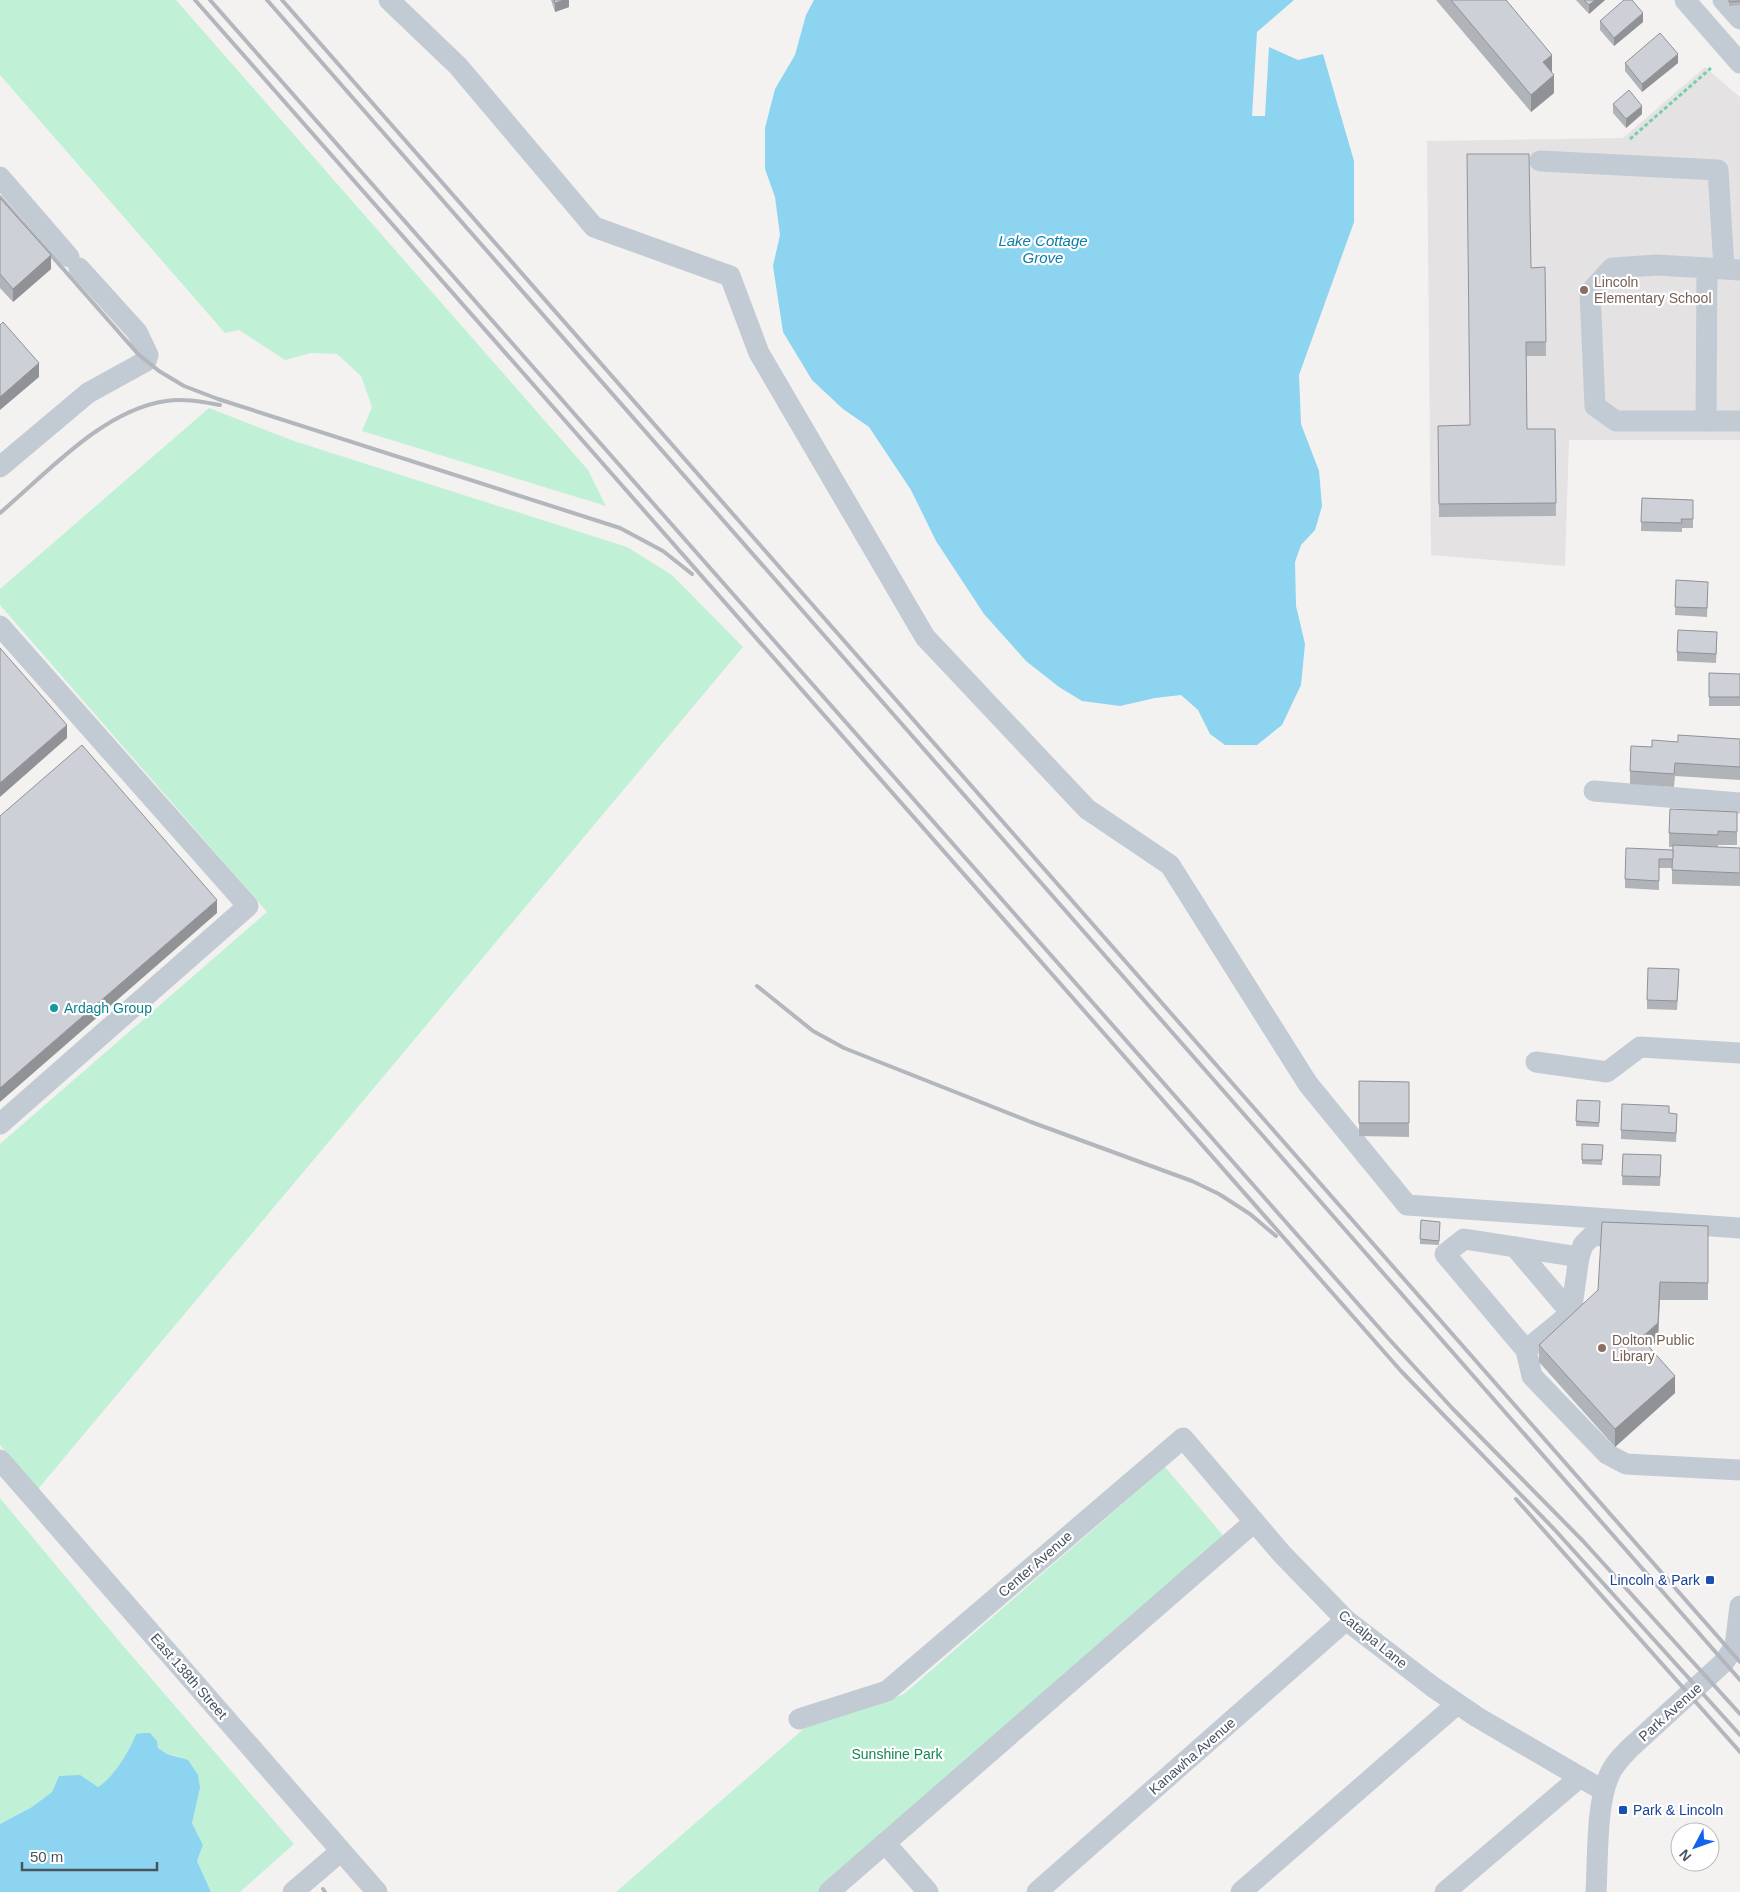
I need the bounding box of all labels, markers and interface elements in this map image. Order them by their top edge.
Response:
water label: Lake Cottage Grove [998,232,1088,266]
place label: Lincoln Elementary School [1594,274,1712,306]
marker: Lincoln Elementary School [1578,284,1590,296]
place label: Ardagh Group [64,1000,152,1016]
marker: Ardagh Group [48,1002,60,1014]
place label: Dolton Public Library [1612,1332,1695,1364]
marker: Dolton Public Library [1596,1342,1608,1354]
street label: Center Avenue [995,1528,1075,1600]
place label: Lincoln & Park [1610,1572,1701,1588]
marker: Lincoln & Park [1704,1574,1716,1586]
street label: Catalpa Lane [1336,1607,1411,1672]
street label: East 138th Street [147,1630,231,1722]
street label: Park Avenue [1635,1679,1705,1744]
street label: Kanawha Avenue [1146,1714,1238,1798]
park label: Sunshine Park [851,1746,944,1762]
place label: Park & Lincoln [1633,1802,1723,1818]
marker: Park & Lincoln [1617,1804,1629,1816]
north arrow [1670,1822,1720,1872]
scale bar [22,1840,158,1872]
text: N [1676,1846,1695,1865]
text: 50 m [30,1848,63,1865]

